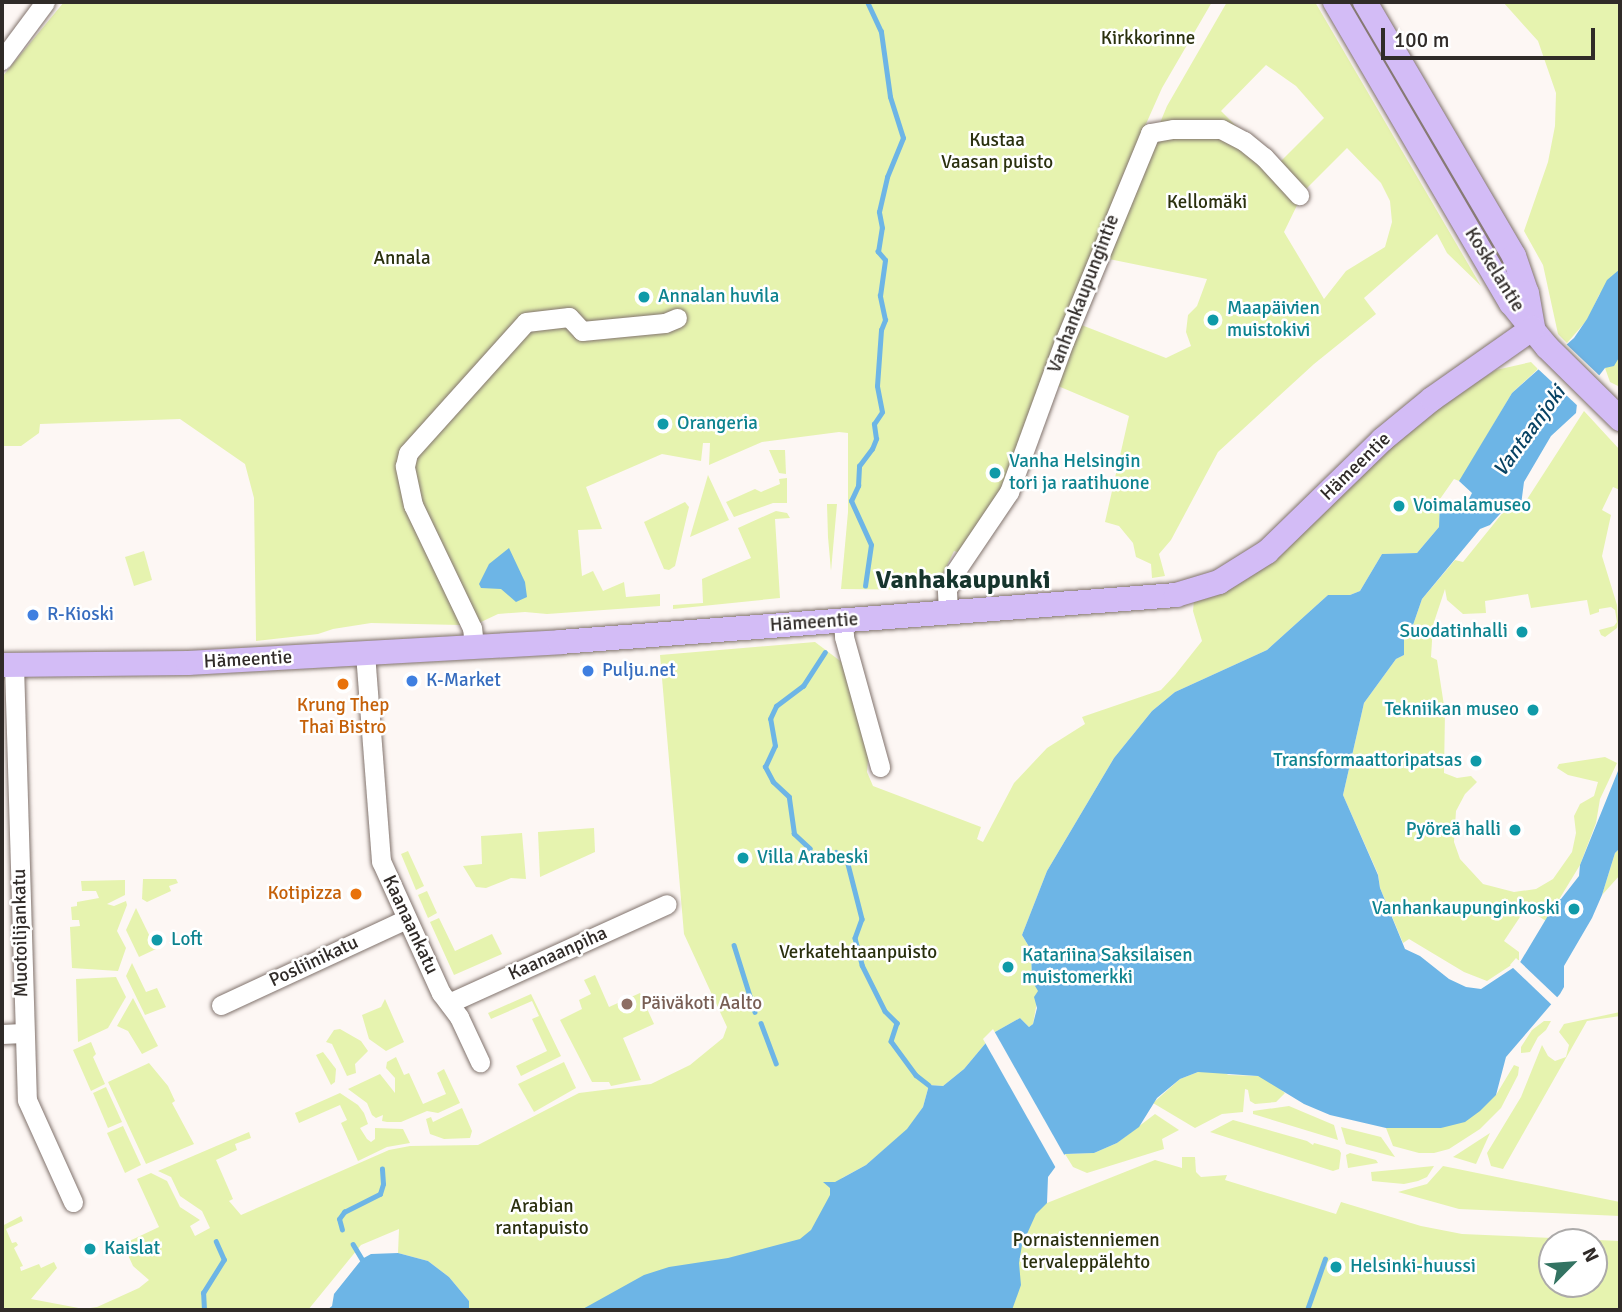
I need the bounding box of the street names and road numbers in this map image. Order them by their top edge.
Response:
street label: Vanhankaupungintie [1043,212,1125,376]
street label: Koskelantie [1459,224,1529,316]
street label: Hämeentie [1316,428,1396,506]
street label: Hämeentie [769,609,859,637]
street label: Hämeentie [203,646,293,674]
street label: Muotoilijankatu [8,868,34,998]
street label: Kaanaankatu [377,872,443,978]
street label: Kaanaanpiha [505,922,611,986]
street label: Posliinikatu [266,931,362,993]

